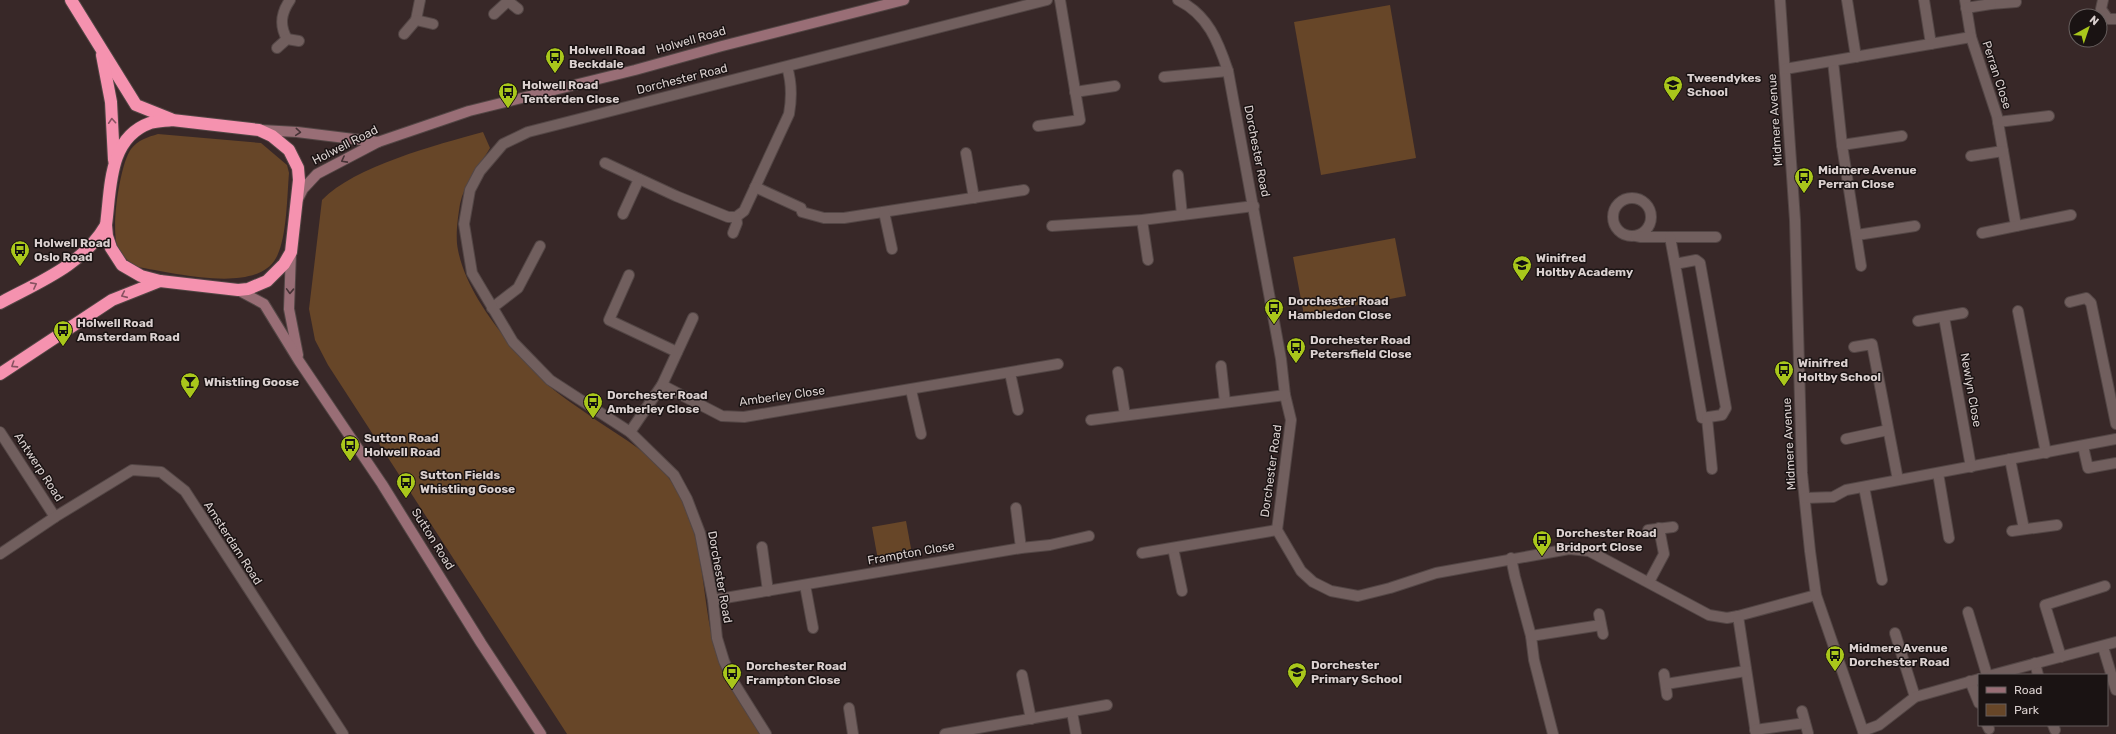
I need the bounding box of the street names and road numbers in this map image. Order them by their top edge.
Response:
street label: Holwell Road [655,23,727,57]
street label: Perran Close [1979,39,2015,111]
street label: Dorchester Road [635,61,729,97]
street label: Midmere Avenue [1765,73,1785,167]
street label: Dorchester Road [1241,104,1273,198]
street label: Holwell Road [310,122,380,168]
street label: Newlyn Close [1958,352,1984,428]
street label: Amberley Close [738,383,826,409]
street label: Midmere Avenue [1780,397,1798,491]
street label: Dorchester Road [1258,424,1284,518]
street label: Antwerp Road [12,430,66,504]
street label: Amsterdam Road [201,499,265,587]
street label: Sutton Road [409,506,457,572]
street label: Dorchester Road [705,530,735,624]
street label: Frampton Close [866,538,956,568]

